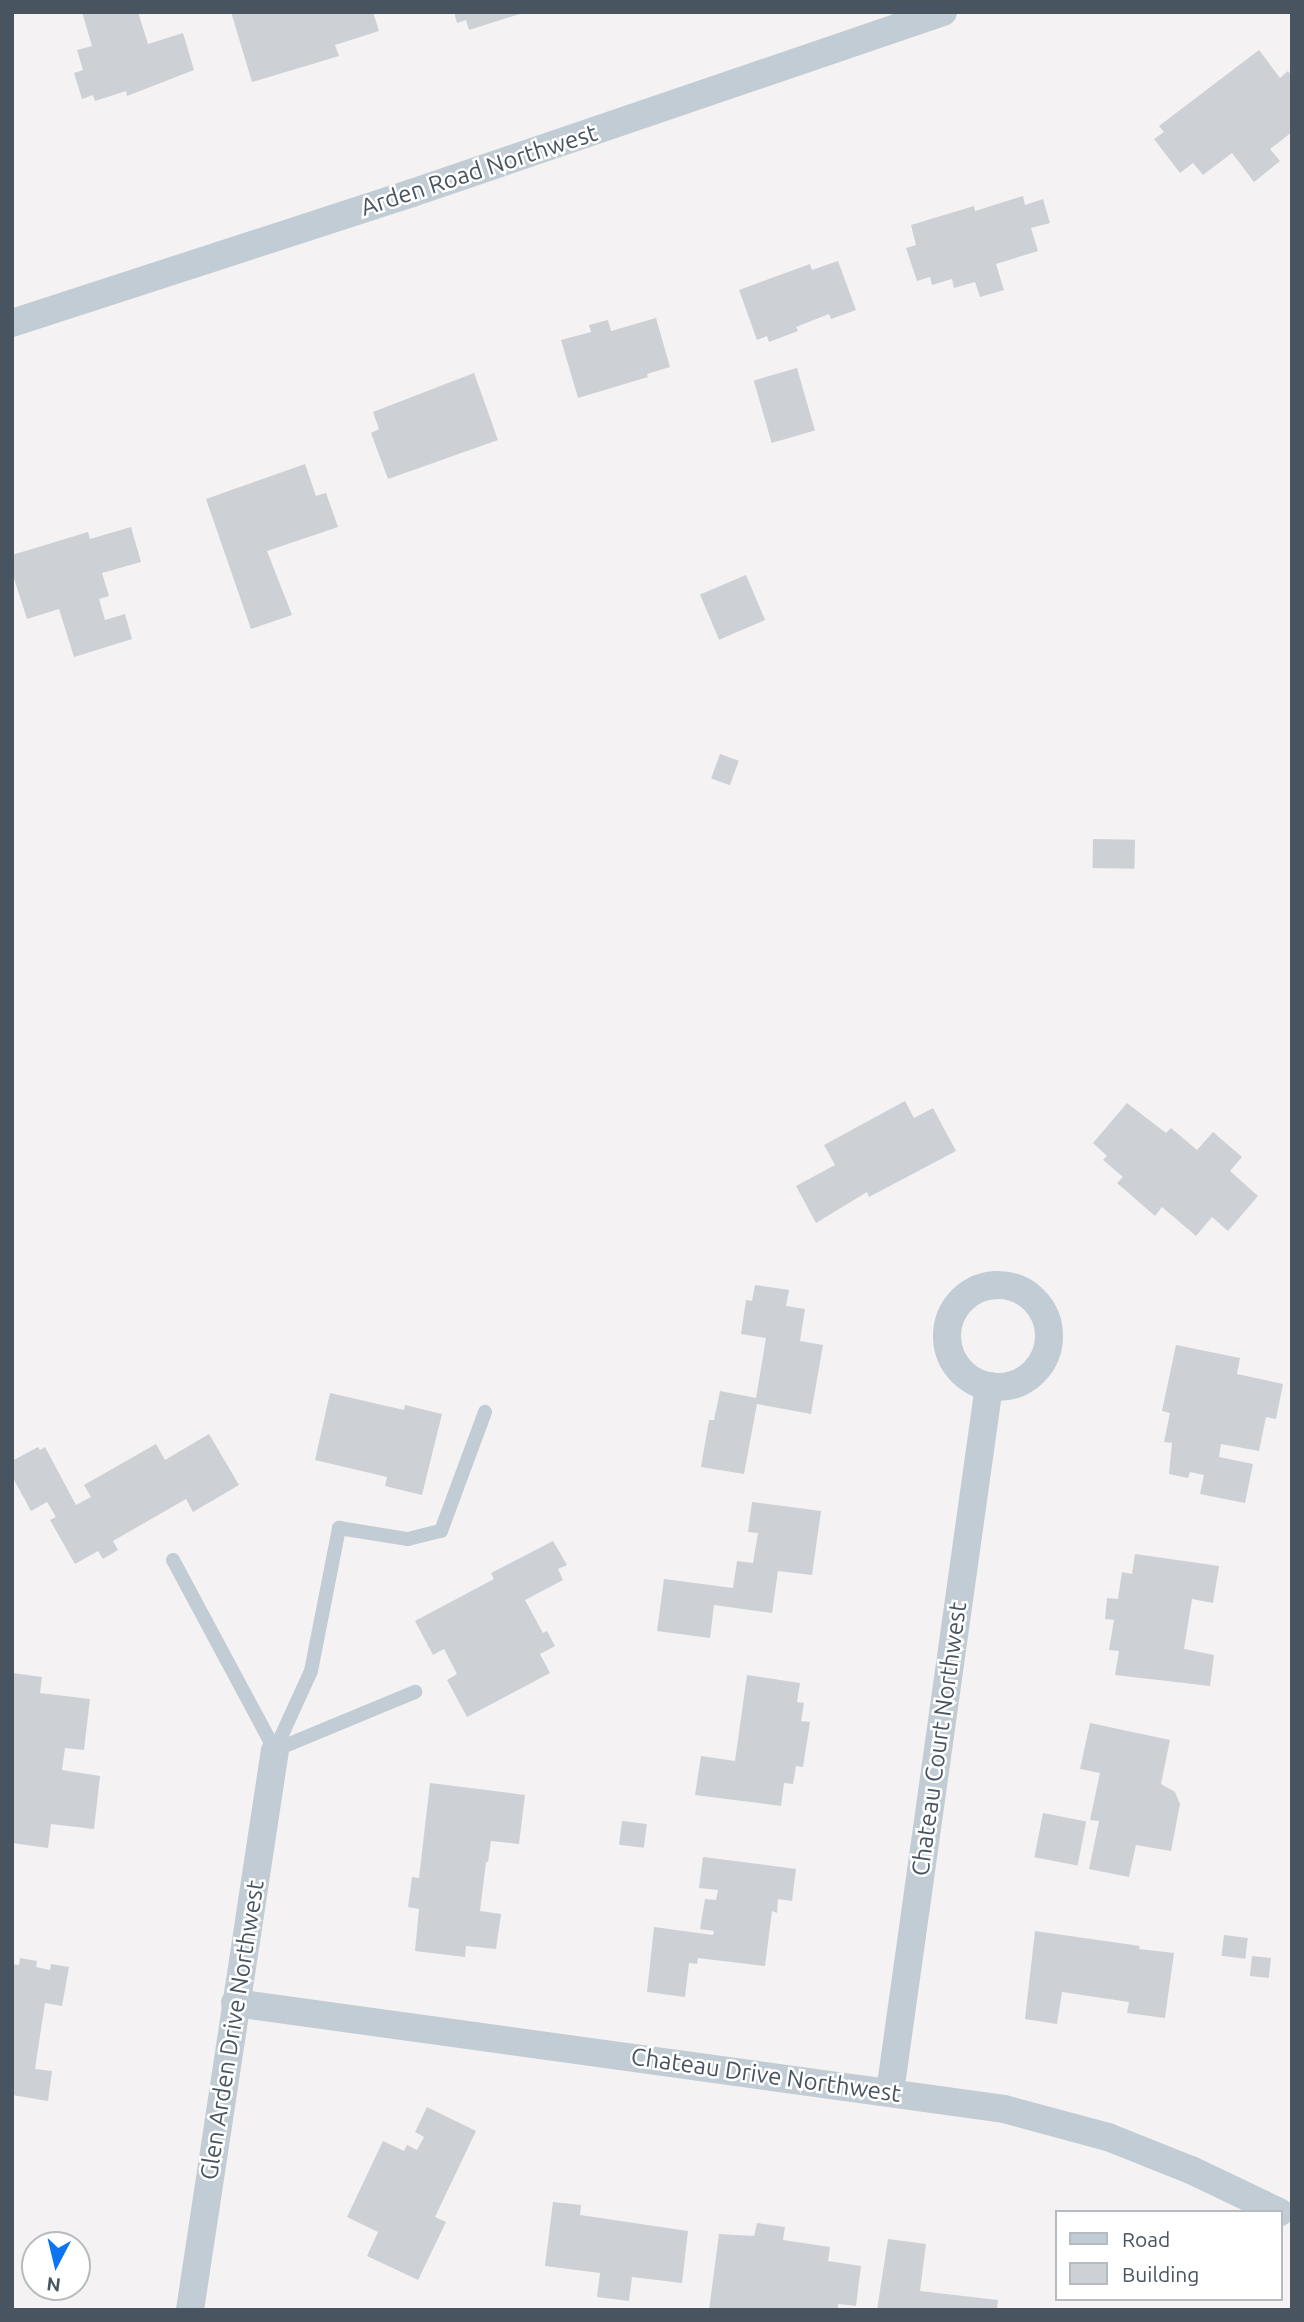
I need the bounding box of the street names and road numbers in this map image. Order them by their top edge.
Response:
street label: Arden Road Northwest [357,118,601,222]
street label: Chateau Court Northwest [906,1600,972,1878]
street label: Glen Arden Drive Northwest [194,1878,270,2182]
street label: Chateau Drive Northwest [629,2042,903,2108]

